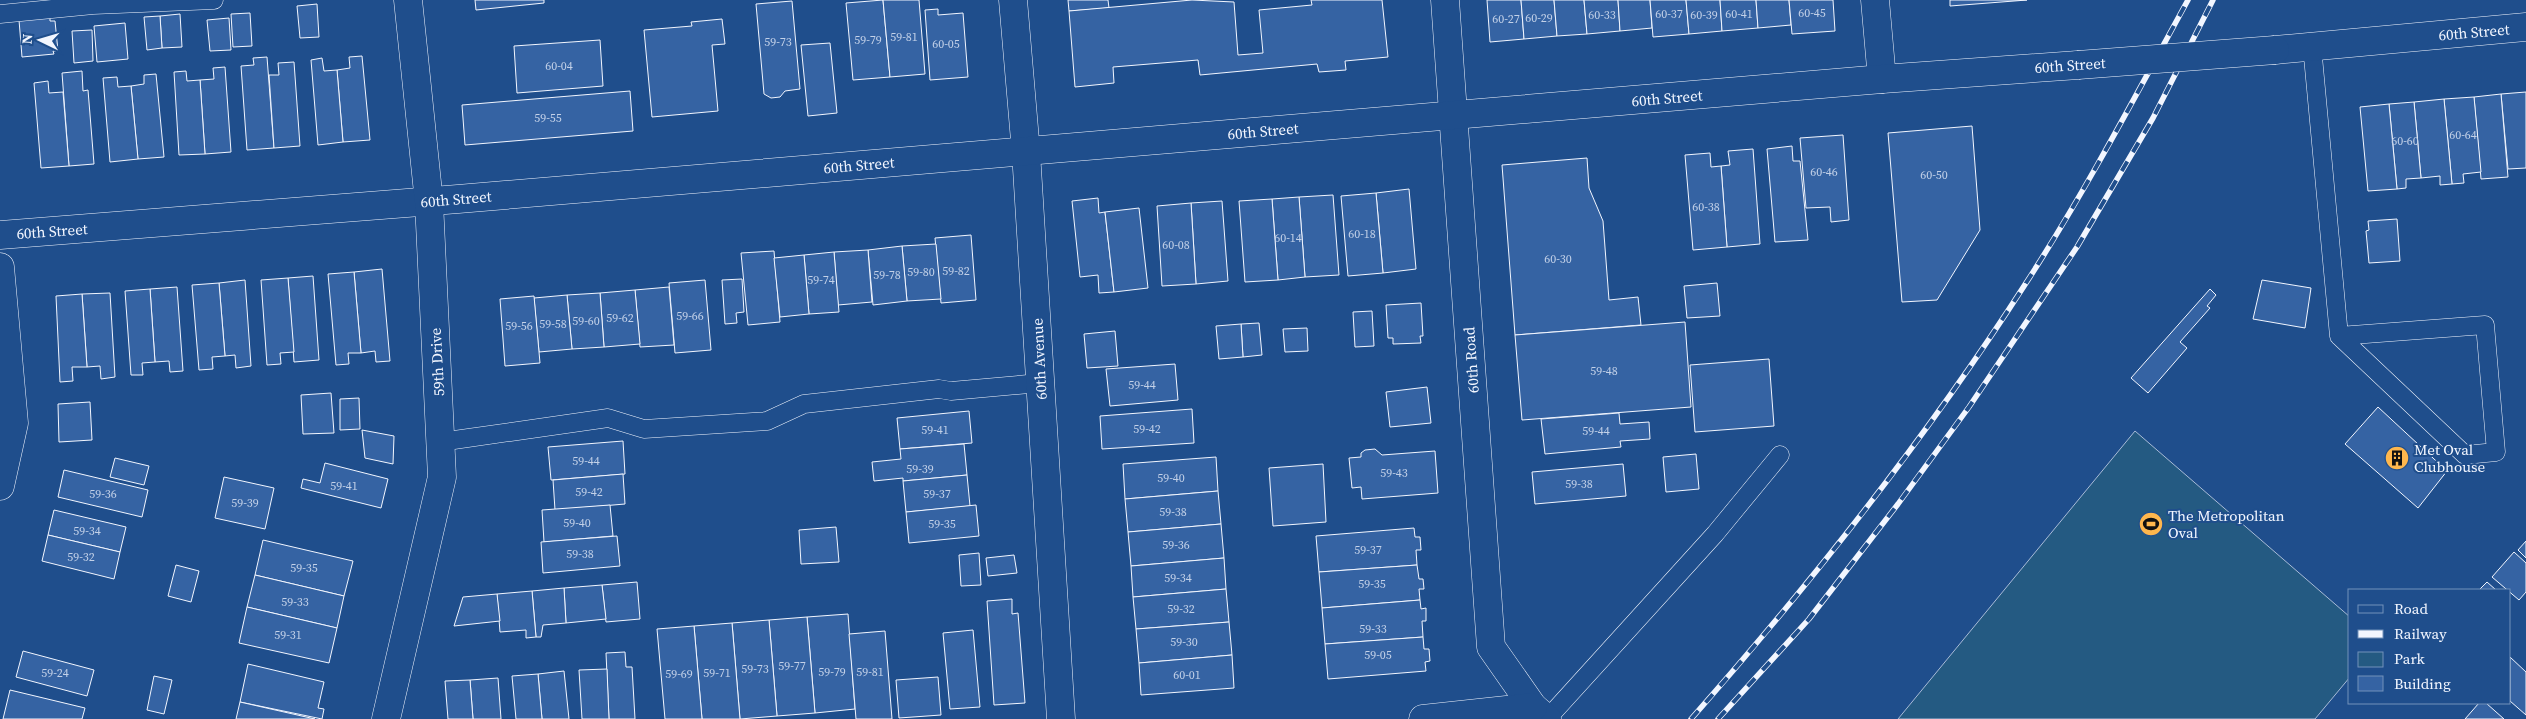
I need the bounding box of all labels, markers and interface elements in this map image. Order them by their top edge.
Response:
house number: 60-45 [1798,5,1826,21]
house number: 60-37 [1655,6,1683,22]
house number: 60-41 [1725,6,1753,22]
house number: 60-33 [1588,7,1616,23]
house number: 60-39 [1690,7,1718,23]
house number: 60-29 [1525,10,1553,26]
house number: 60-27 [1492,11,1520,27]
north arrow [15,15,65,65]
street label: 60th Street [2438,18,2510,46]
house number: 59-81 [890,29,918,45]
house number: 59-79 [854,32,882,48]
text: N [17,33,37,45]
house number: 59-73 [764,34,792,50]
house number: 60-05 [932,36,960,52]
street label: 60th Street [2034,52,2106,78]
house number: 60-04 [545,58,573,74]
street label: 60th Street [1631,84,1703,112]
house number: 59-55 [534,110,562,126]
street label: 60th Street [1227,117,1299,145]
house number: 60-64 [2449,127,2477,143]
house number: 60-60 [2391,133,2419,149]
street label: 60th Street [823,151,895,179]
house number: 60-46 [1810,164,1838,180]
house number: 60-50 [1920,167,1948,183]
street label: 60th Street [420,185,492,213]
house number: 60-38 [1692,199,1720,215]
street label: 60th Street [16,218,88,244]
house number: 60-18 [1348,226,1376,242]
house number: 60-14 [1274,230,1302,246]
house number: 60-08 [1162,237,1190,253]
house number: 60-30 [1544,251,1572,267]
house number: 59-82 [942,263,970,279]
house number: 59-80 [907,264,935,280]
house number: 59-78 [873,267,901,283]
house number: 59-74 [807,272,835,288]
house number: 59-66 [676,308,704,324]
house number: 59-62 [606,310,634,326]
house number: 59-60 [572,313,600,329]
house number: 59-58 [539,316,567,332]
street label: 60th Avenue [1026,317,1052,400]
house number: 59-56 [505,318,533,334]
street label: 60th Road [1458,326,1484,394]
street label: 59th Drive [425,327,449,397]
house number: 59-48 [1590,363,1618,379]
house number: 59-44 [1128,377,1156,393]
house number: 59-42 [1133,421,1161,437]
house number: 59-41 [921,422,949,438]
house number: 59-44 [1582,423,1610,439]
place label: Met Oval Clubhouse [2414,439,2485,477]
building icon: Met Oval Clubhouse [2384,445,2410,471]
house number: 59-44 [572,453,600,469]
house number: 59-39 [906,461,934,477]
house number: 59-43 [1380,465,1408,481]
house number: 59-40 [1157,470,1185,486]
house number: 59-38 [1565,476,1593,492]
house number: 59-41 [330,478,358,494]
house number: 59-42 [575,484,603,500]
house number: 59-36 [89,486,117,502]
house number: 59-37 [923,486,951,502]
house number: 59-39 [231,495,259,511]
house number: 59-38 [1159,504,1187,520]
place label: The Metropolitan Oval [2168,505,2285,543]
sports icon: The Metropolitan Oval [2138,511,2164,537]
house number: 59-40 [563,515,591,531]
house number: 59-35 [928,516,956,532]
house number: 59-34 [73,523,101,539]
house number: 59-36 [1162,537,1190,553]
house number: 59-37 [1354,542,1382,558]
house number: 59-38 [566,546,594,562]
house number: 59-32 [67,549,95,565]
house number: 59-35 [290,560,318,576]
house number: 59-34 [1164,570,1192,586]
house number: 59-35 [1358,576,1386,592]
legend [2348,589,2511,704]
house number: 59-33 [281,594,309,610]
text: Road [2394,598,2428,619]
house number: 59-32 [1167,601,1195,617]
house number: 59-33 [1359,621,1387,637]
text: Railway [2394,623,2447,644]
house number: 59-31 [274,627,302,643]
house number: 59-30 [1170,634,1198,650]
house number: 59-05 [1364,647,1392,663]
text: Park [2394,648,2426,669]
house number: 59-77 [778,658,806,674]
house number: 59-73 [741,661,769,677]
house number: 59-79 [818,664,846,680]
house number: 59-81 [856,664,884,680]
house number: 59-24 [41,665,69,681]
house number: 59-71 [703,665,731,681]
house number: 59-69 [665,666,693,682]
house number: 60-01 [1173,667,1201,683]
text: Building [2394,673,2451,694]

